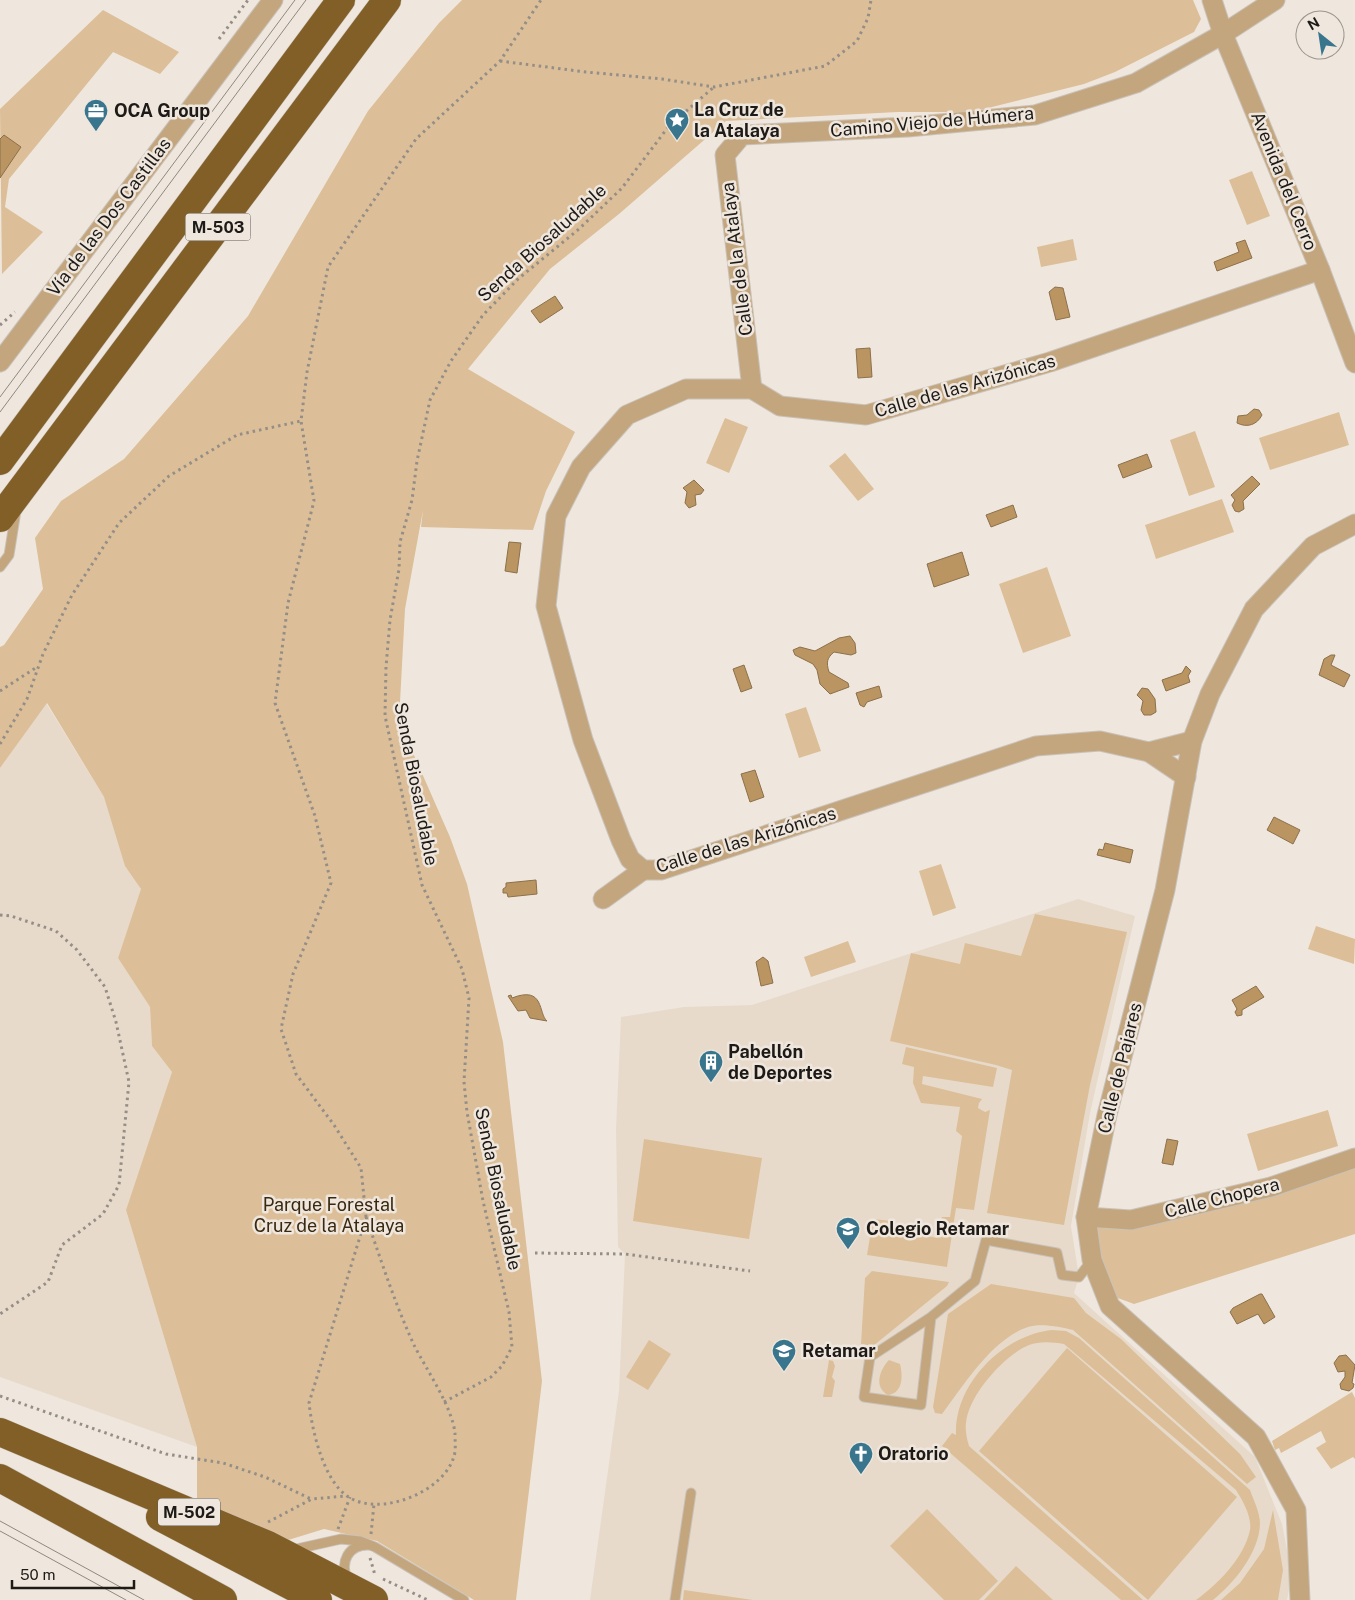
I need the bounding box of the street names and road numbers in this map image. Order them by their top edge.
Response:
street label: Camino Viejo de Húmera [829,102,1035,141]
street label: Avenida del Cerro [1247,108,1322,253]
street label: Vía de las Dos Castillas [42,134,175,300]
street label: Senda Biosaludable [473,179,610,306]
street label: Calle de la Atalaya [717,181,756,337]
road number: M-503 [186,213,250,240]
street label: Calle de las Arizónicas [872,350,1058,421]
street label: Senda Biosaludable [390,701,443,867]
street label: Calle de las Arizónicas [653,802,838,877]
street label: Calle de Pajares [1093,1000,1146,1135]
street label: Senda Biosaludable [471,1106,526,1272]
street label: Calle Chopera [1162,1173,1281,1222]
road number: M-502 [158,1498,220,1525]

